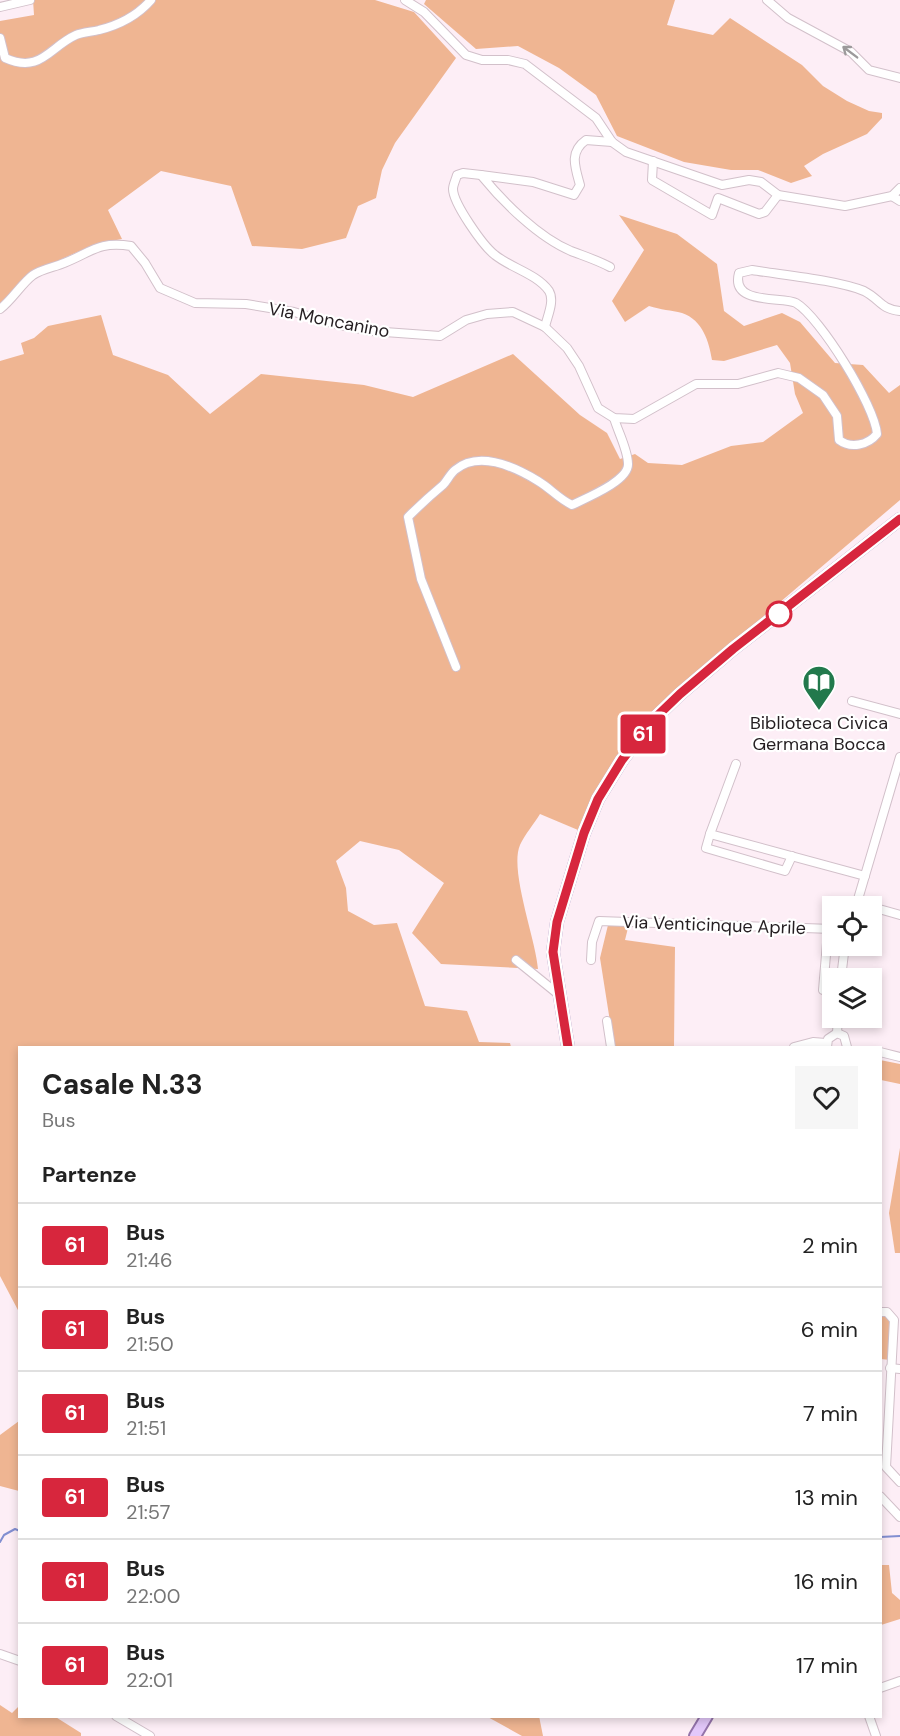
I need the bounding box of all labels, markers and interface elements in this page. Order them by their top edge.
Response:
one-way arrow [842,46,858,59]
street label: Via Moncanino [266,297,392,343]
unlabelled marker [766,601,792,627]
library icon: Biblioteca Civica Germana Bocca [801,664,837,711]
place label: Biblioteca Civica Germana Bocca [750,711,888,756]
line badge: 61 [616,714,670,754]
text: 61 [633,720,653,748]
map controls [822,896,882,1028]
button: locate [822,896,882,956]
street label: Via Venticinque Aprile [622,910,806,940]
button: layers [822,968,882,1028]
text: Casale N.33 [42,1066,203,1103]
button: heart [795,1066,858,1129]
text: Bus [42,1107,76,1133]
text: Partenze [42,1160,137,1189]
text: Bus [126,1218,165,1247]
text: 61 [65,1231,85,1259]
text: 2 min [802,1231,858,1260]
text: 21:46 [126,1247,173,1273]
text: Bus [126,1302,165,1331]
text: 61 [65,1315,85,1343]
text: 6 min [801,1315,858,1344]
text: 21:50 [126,1331,174,1357]
text: Bus [126,1386,165,1415]
text: 61 [65,1399,85,1427]
text: 7 min [803,1399,858,1428]
text: 21:51 [126,1415,166,1441]
text: Bus [126,1470,165,1499]
text: 61 [65,1483,85,1511]
text: 13 min [795,1483,858,1512]
text: 21:57 [126,1499,170,1525]
text: Bus [126,1554,165,1583]
text: 61 [65,1567,85,1595]
text: 16 min [794,1567,858,1596]
text: 22:00 [126,1583,180,1609]
text: Bus [126,1638,165,1667]
text: 61 [65,1651,85,1679]
text: 17 min [796,1651,858,1680]
text: 22:01 [126,1667,173,1693]

